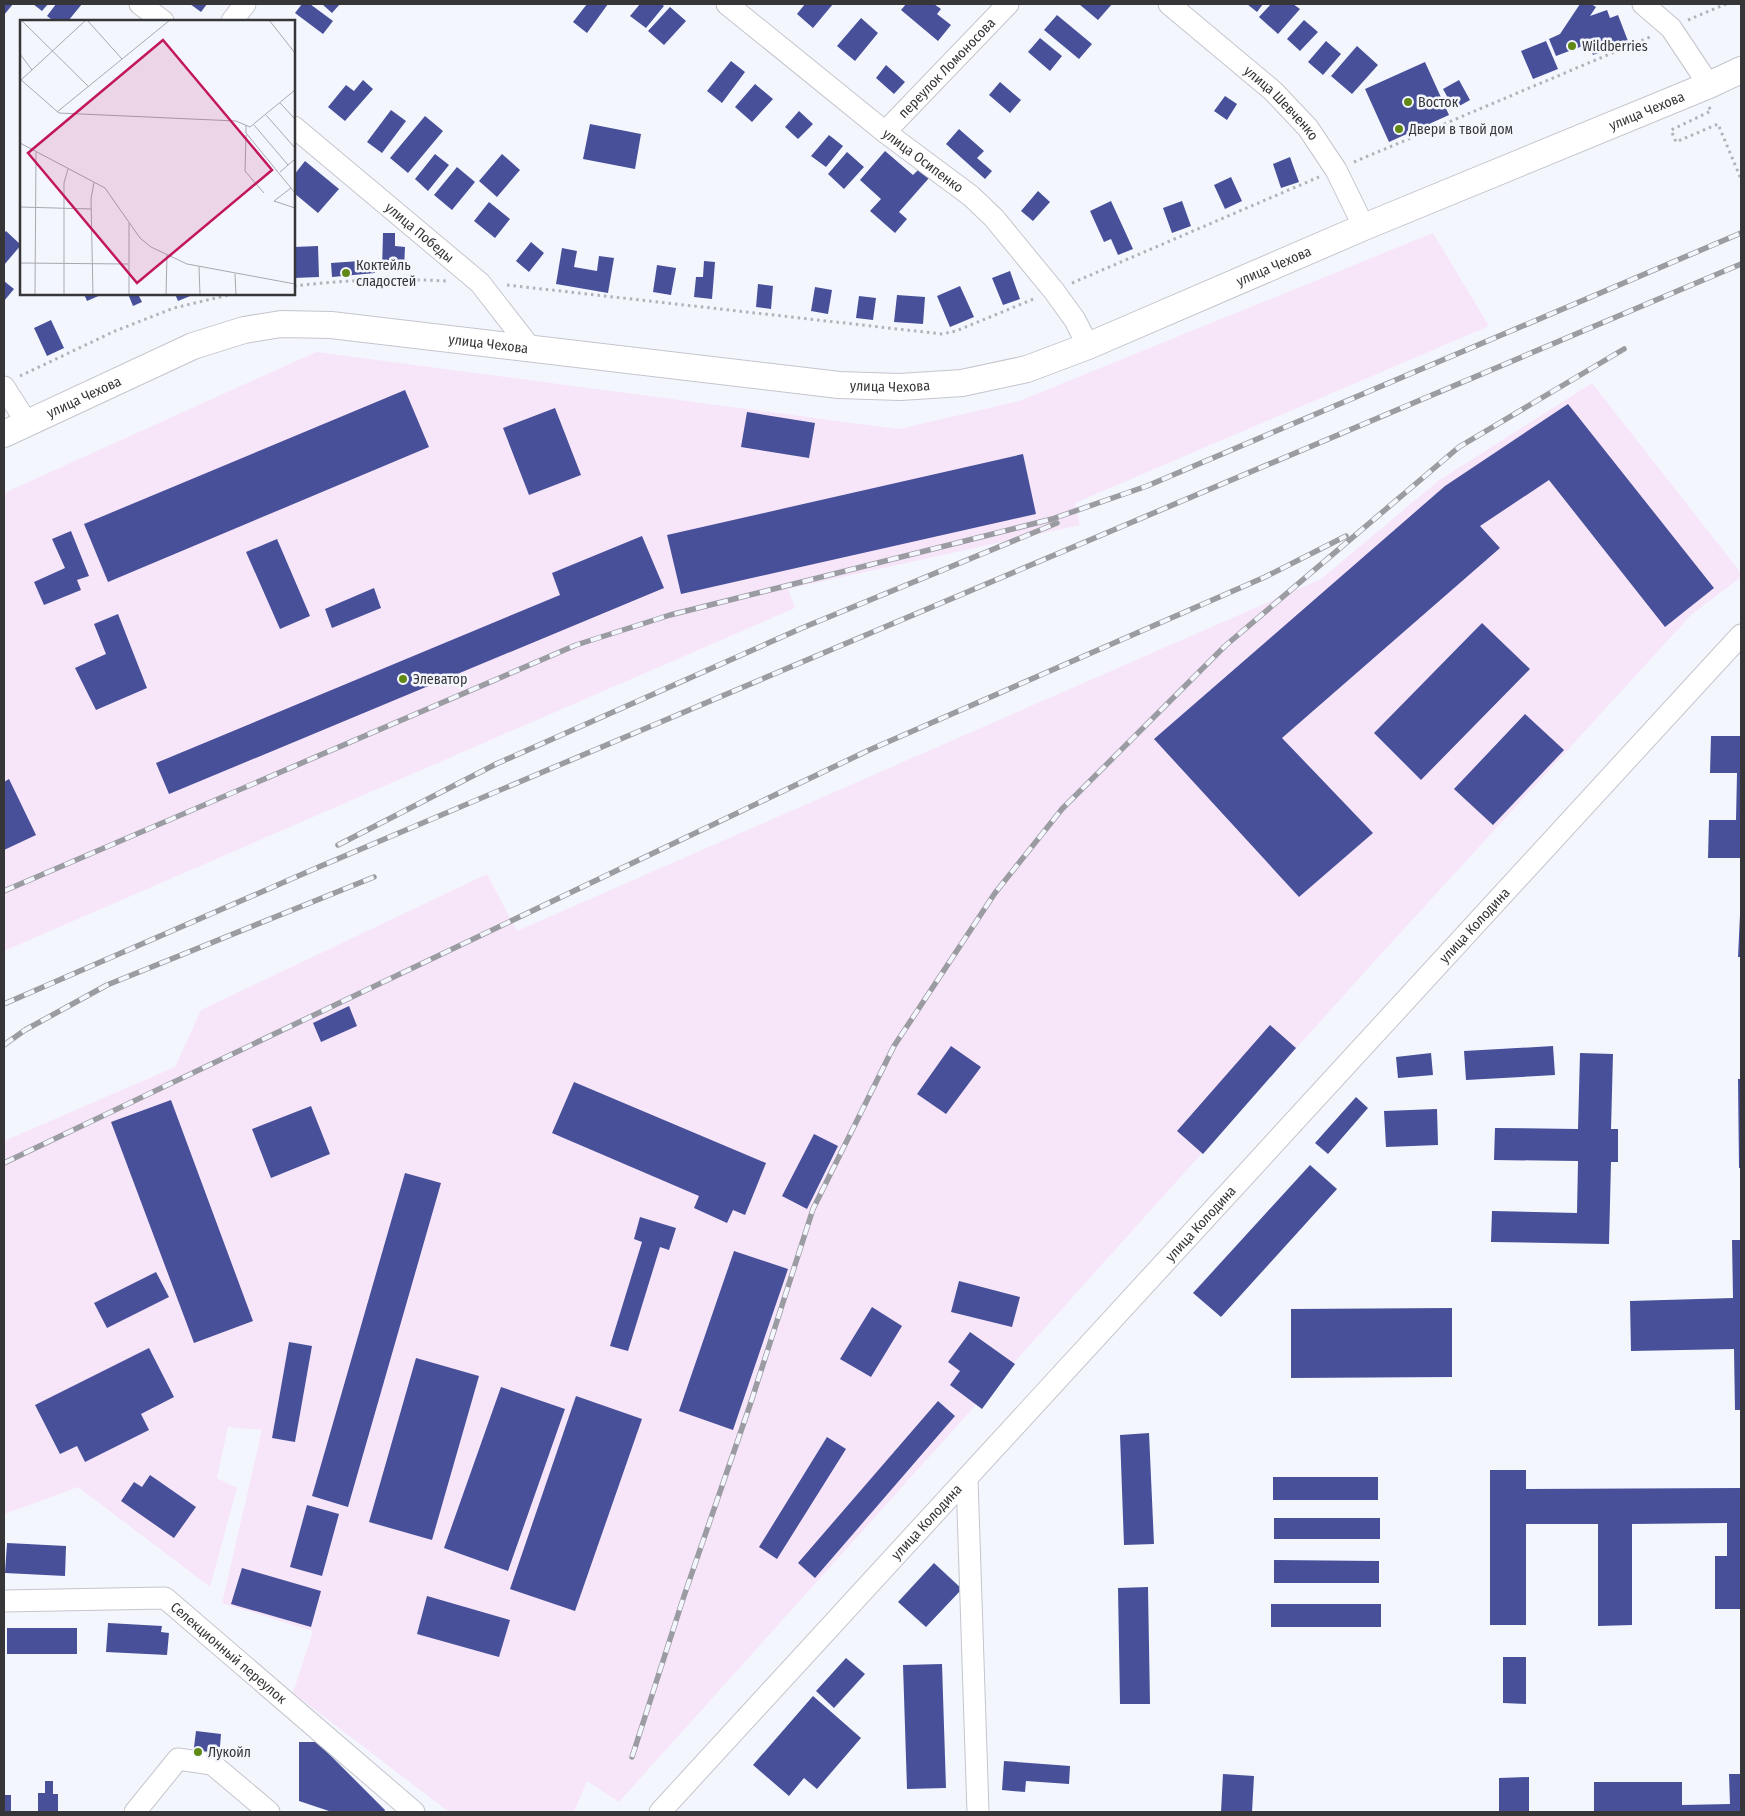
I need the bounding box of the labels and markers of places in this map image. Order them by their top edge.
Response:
place label: Wildberries [1582,38,1648,55]
marker: Wildberries [1566,40,1578,52]
place label: Восток [1418,94,1459,111]
marker: Восток [1402,96,1414,108]
place label: Двери в твой дом [1408,121,1513,138]
marker: Двери в твой дом [1393,123,1405,135]
place label: Коктейль сладостей [356,257,416,290]
marker: Коктейль сладостей [340,267,352,279]
place label: Элеватор [413,671,467,688]
marker: Элеватор [397,673,409,685]
place label: Лукойл [208,1744,251,1761]
marker: Лукойл [192,1746,204,1758]

